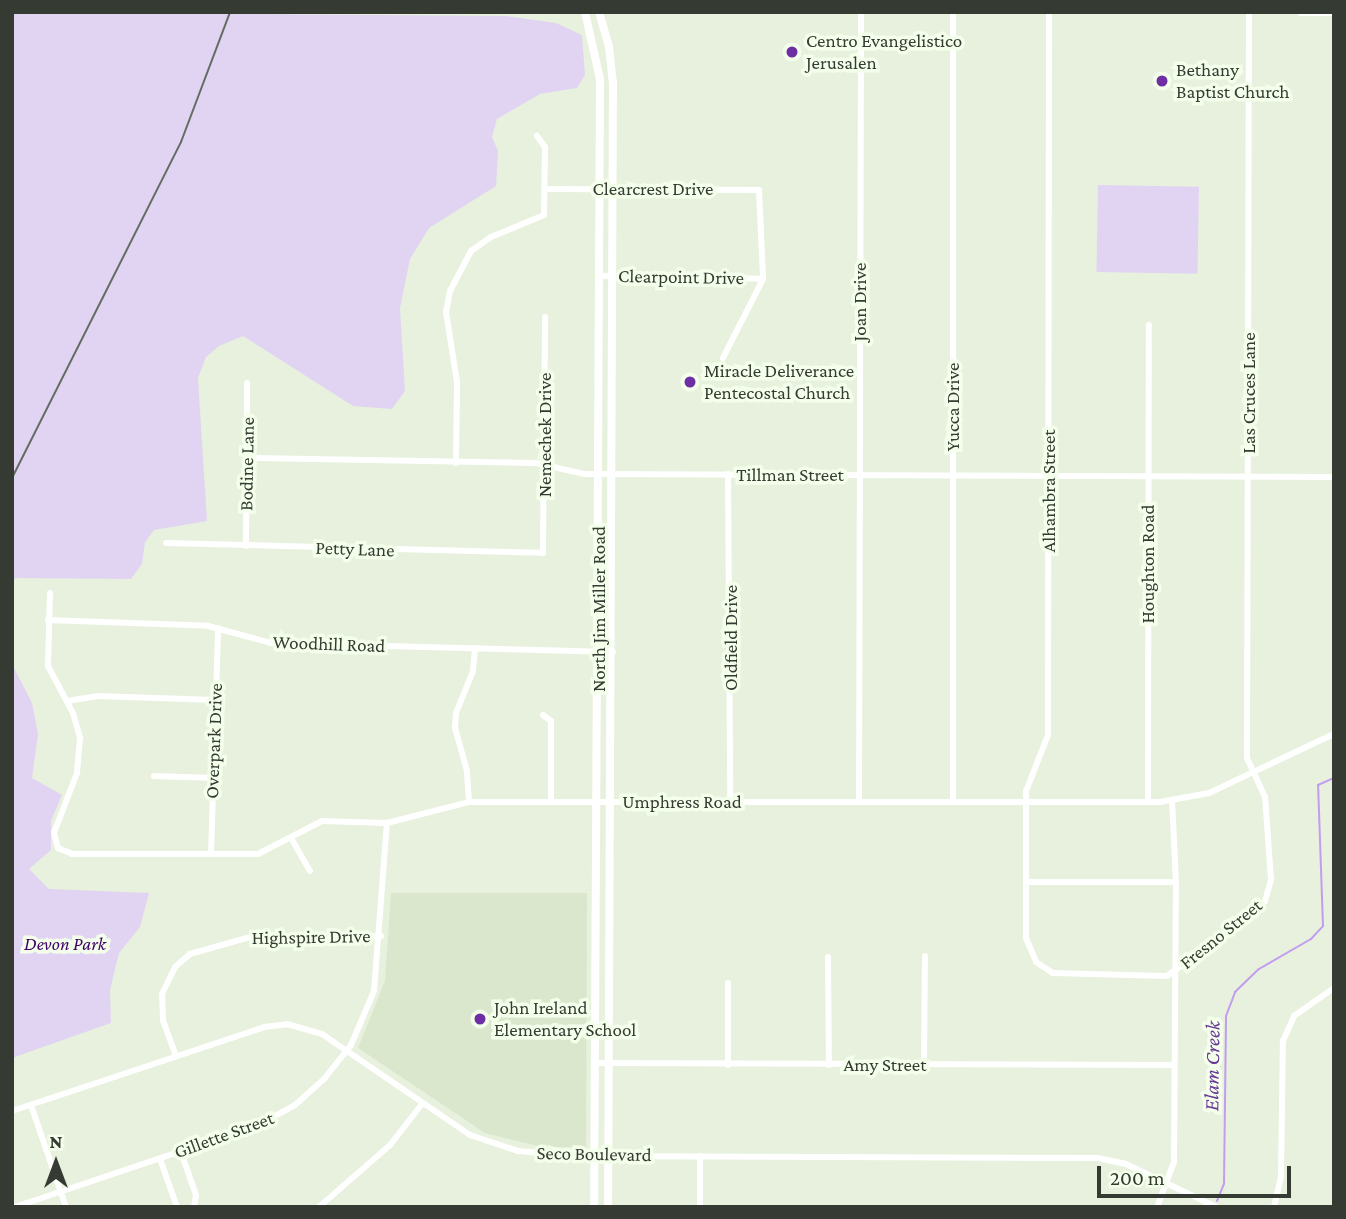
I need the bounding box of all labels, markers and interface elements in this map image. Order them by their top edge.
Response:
place label: Centro Evangelistico Jerusalen [806,30,962,74]
marker: Centro Evangelistico Jerusalen [784,44,800,60]
place label: Bethany Baptist Church [1176,59,1290,103]
marker: Bethany Baptist Church [1154,73,1170,89]
street label: Clearcrest Drive [593,178,713,200]
street label: Joan Drive [849,263,871,341]
street label: Clearpoint Drive [618,265,744,289]
street label: Las Cruces Lane [1238,332,1260,454]
place label: Miracle Deliverance Pentecostal Church [704,360,854,404]
street label: Yucca Drive [942,363,964,451]
street label: Nemechek Drive [534,373,556,497]
marker: Miracle Deliverance Pentecostal Church [682,374,698,390]
street label: Bodine Lane [235,417,259,511]
street label: Alhambra Street [1038,429,1060,553]
street label: Tillman Street [736,464,844,486]
street label: Houghton Road [1137,504,1159,624]
street label: North Jim Miller Road [588,526,610,692]
street label: Petty Lane [315,536,395,562]
street label: Oldfield Drive [720,585,742,691]
street label: Woodhill Road [272,631,386,657]
street label: Overpark Drive [201,683,227,799]
street label: Umphress Road [622,791,742,813]
street label: Fresno Street [1175,894,1267,974]
street label: Highspire Drive [251,925,371,949]
park label: Devon Park [24,933,106,955]
place label: John Ireland Elementary School [494,997,636,1041]
marker: John Ireland Elementary School [472,1011,488,1027]
water label: Elam Creek [1199,1021,1225,1111]
street label: Amy Street [844,1054,926,1076]
street label: Gillette Street [171,1106,277,1164]
north arrow [21,1128,91,1198]
text: N [50,1131,62,1152]
street label: Seco Boulevard [536,1142,652,1166]
scale bar [1101,1152,1295,1196]
text: 200 m [1110,1166,1165,1190]

